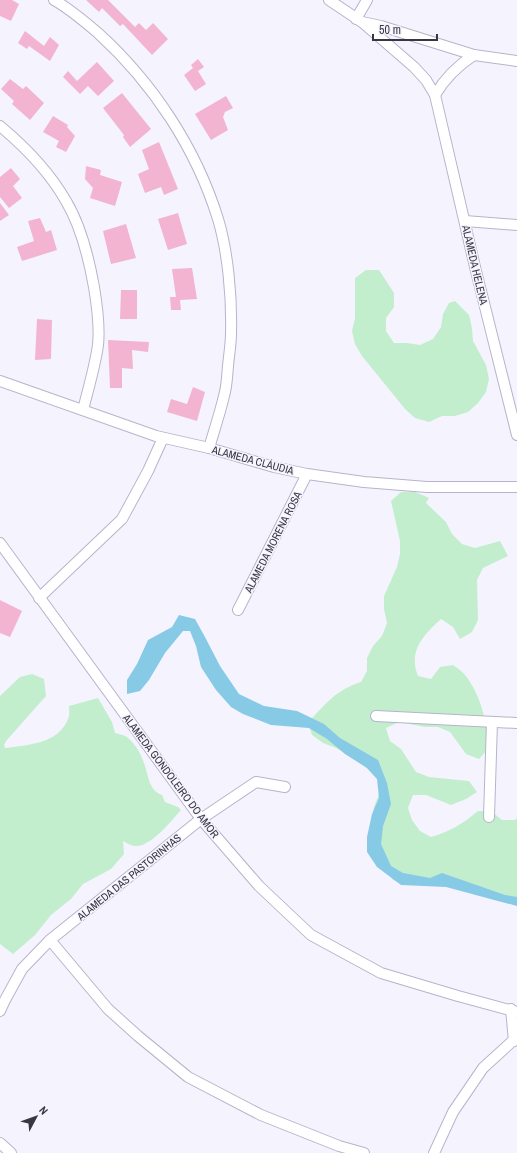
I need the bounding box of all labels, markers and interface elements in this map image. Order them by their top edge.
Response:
scale bar [373,16,437,42]
text: 50 m [379,22,401,38]
street label: ALAMEDA HELENA [459,223,491,307]
street label: ALAMEDA CLÁUDIA [210,442,296,478]
street label: ALAMEDA MORENA ROSA [241,488,305,596]
street label: ALAMEDA GONDOLEIRO DO AMOR [119,711,222,841]
street label: ALAMEDA DAS PASTORINHAS [73,831,184,924]
north arrow [16,1097,56,1137]
text: N [36,1103,51,1117]

